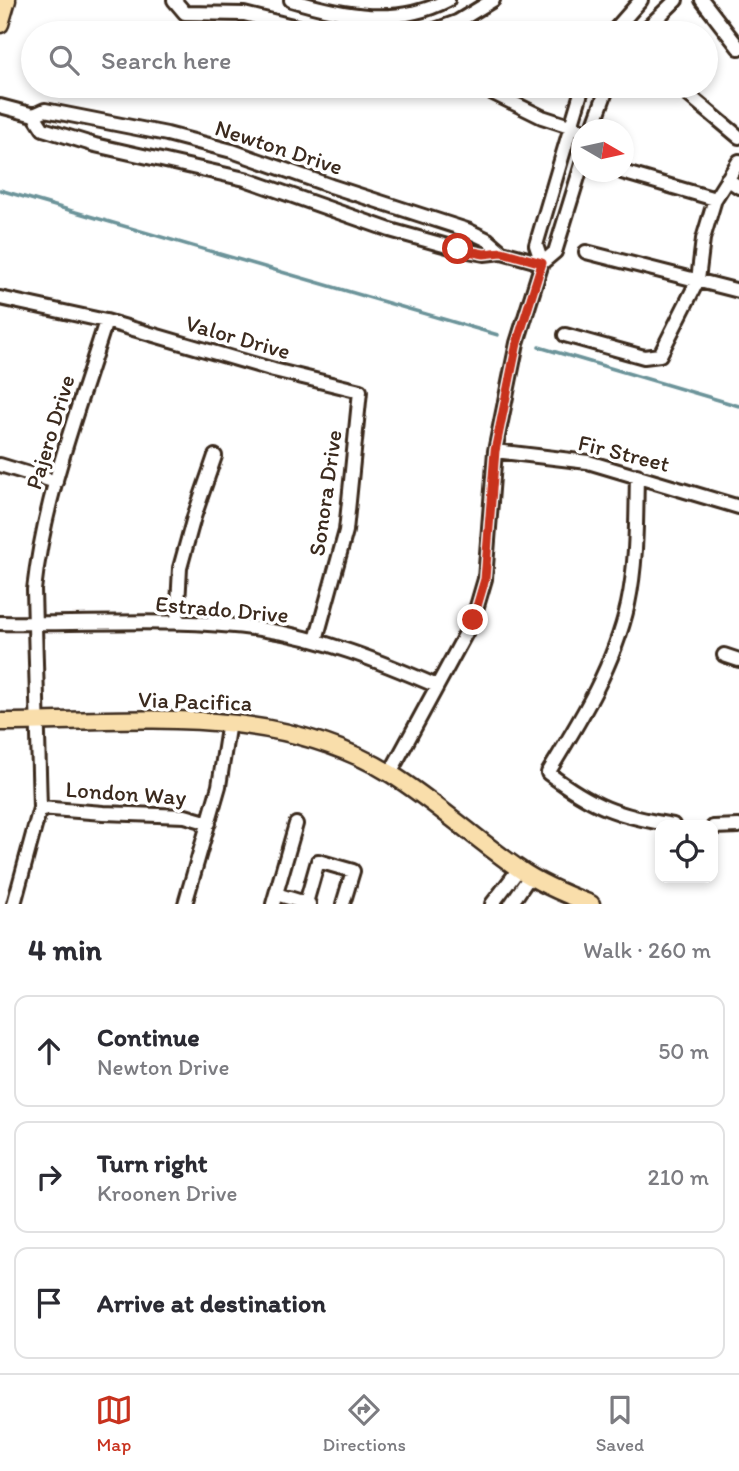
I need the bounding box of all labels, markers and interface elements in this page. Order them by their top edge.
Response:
search box [21,21,718,98]
icon: search [45,41,83,79]
text: Search here [101,44,231,76]
street label: Newton Drive [212,113,346,181]
north arrow [571,119,634,182]
route start [442,233,473,264]
street label: Valor Drive [182,309,294,365]
street label: Pajero Drive [19,371,81,493]
street label: Sonora Drive [302,428,348,558]
street label: Fir Street [575,428,673,478]
street label: Estrado Drive [154,589,290,629]
route end [457,604,488,635]
street label: Via Pacifica [138,685,252,717]
street label: London Way [65,775,188,811]
map controls [655,820,718,883]
button: locate [655,820,718,883]
text: 4 min [28,931,102,968]
text: Walk · 260 m [583,936,711,964]
text: Continue [97,1021,200,1053]
icon: ahead [30,1032,68,1070]
text: 50 m [658,1037,709,1065]
text: Newton Drive [97,1053,229,1081]
text: Turn right [97,1147,208,1179]
icon: right [30,1158,68,1196]
text: 210 m [648,1163,709,1191]
text: Kroonen Drive [97,1179,237,1207]
icon: arrive [30,1284,68,1322]
text: Arrive at destination [97,1287,326,1319]
tab: Map [95,1391,133,1456]
tab: Directions [322,1391,406,1456]
tab: Saved [596,1391,644,1456]

